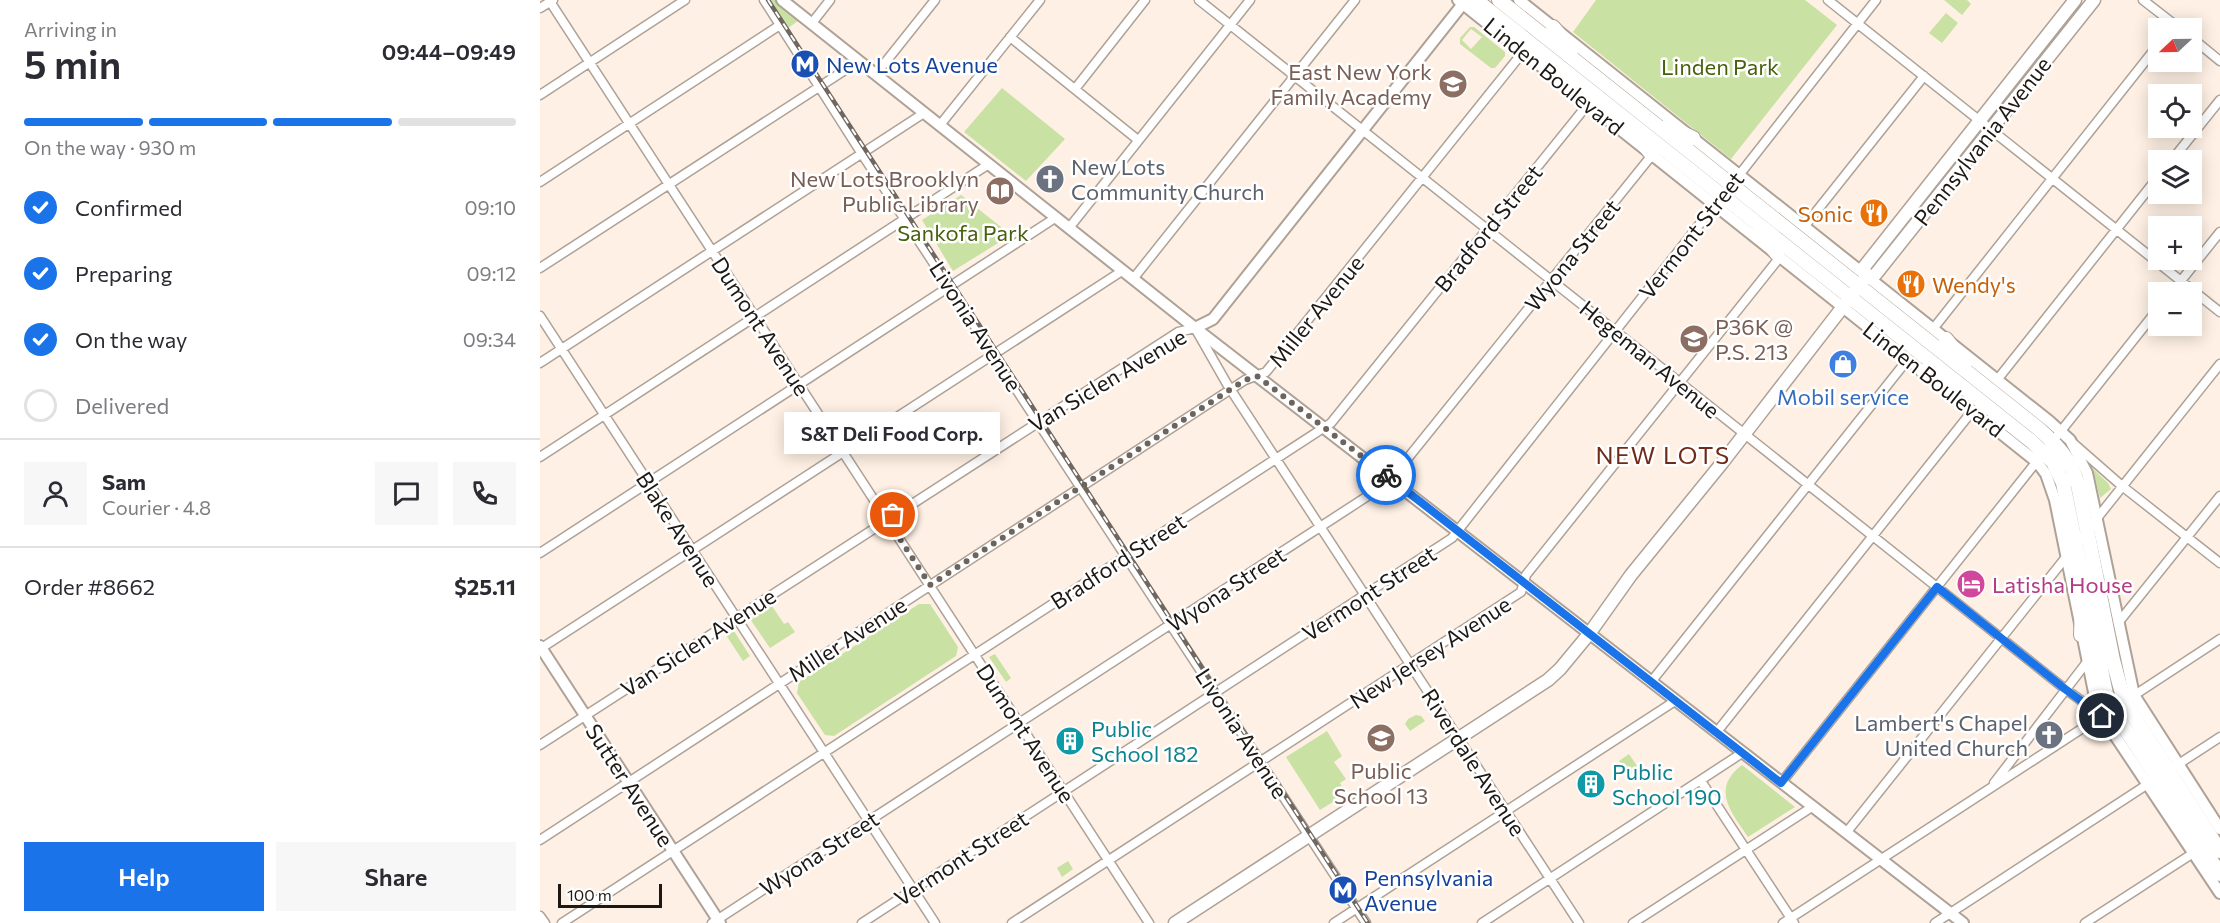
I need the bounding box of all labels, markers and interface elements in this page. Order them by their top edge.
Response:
street label: Linden Boulevard [1479,11,1629,141]
text: Arriving in [24,17,117,41]
north arrow [2148,18,2202,72]
map controls [2148,18,2202,336]
text: 09:44–09:49 [382,38,516,65]
text: 5 min [24,39,121,87]
metro station icon: New Lots Avenue [789,48,821,80]
place label: New Lots Avenue [826,51,998,78]
street label: Pennsylvania Avenue [1908,51,2056,231]
park label: Linden Park [1661,53,1779,80]
place label: East New York Family Academy [1271,58,1432,110]
school or university icon: East New York Family Academy [1437,68,1469,100]
button: locate [2148,84,2202,138]
text: On the way · 930 m [24,135,196,159]
button: layers [2148,150,2202,204]
place label: New Lots Community Church [1071,153,1265,205]
street label: Bradford Street [1428,159,1548,297]
church icon: New Lots Community Church [1034,163,1066,195]
place label: New Lots Brooklyn Public Library [790,165,979,217]
street label: Vermont Street [1633,166,1749,304]
library icon: New Lots Brooklyn Public Library [984,175,1016,207]
icon: check [24,191,57,224]
text: Confirmed [75,194,182,221]
street label: Wyona Street [1519,194,1625,316]
text: 09:10 [464,195,516,219]
restaurant icon: Sonic [1858,197,1890,229]
place label: Sonic [1798,200,1853,227]
button: + [2148,216,2202,270]
park label: Sankofa Park [897,219,1029,246]
street label: Miller Avenue [1263,250,1369,372]
street label: Dumont Avenue [706,252,816,400]
street label: Livonia Avenue [924,256,1028,396]
icon: check [24,257,57,290]
text: Preparing [75,260,172,287]
text: 09:12 [466,261,516,285]
restaurant icon: Wendy's [1895,268,1927,300]
place label: Wendy's [1932,271,2016,298]
button: − [2148,282,2202,336]
street label: Hegeman Avenue [1575,294,1725,424]
place label: P36K @ P.S. 213 [1715,313,1793,365]
street label: Linden Boulevard [1858,315,2010,443]
street label: Van Siclen Avenue [1023,322,1191,438]
icon: check [24,323,57,356]
school or university icon: P36K @ P.S. 213 [1678,323,1710,355]
text: On the way [75,326,187,353]
text: 09:34 [463,327,516,351]
shop icon: Mobil service [1827,348,1859,380]
place label: Mobil service [1777,383,1909,410]
text: Delivered [75,392,169,419]
callout: S&T Deli Food Corp. [785,413,1001,455]
text: S&T Deli Food Corp. [801,421,983,445]
district label: NEW LOTS [1595,440,1731,469]
courier [1356,445,1416,505]
icon: bike [1370,459,1403,492]
button: person [24,462,87,525]
button: chat [375,462,438,525]
button: phone [453,462,516,525]
street label: Blake Avenue [631,466,725,592]
text: Sam [102,468,146,495]
pin [867,489,918,540]
text: Courier · 4.8 [102,495,211,519]
icon: bag [876,498,909,531]
street label: Bradford Street [1045,507,1191,615]
street label: Vermont Street [1297,540,1441,646]
street label: Wyona Street [1161,541,1291,637]
hotel icon: Latisha House [1955,568,1987,600]
place label: Latisha House [1992,571,2133,598]
text: Order #8662 [24,573,155,600]
text: $25.11 [454,573,516,600]
street label: Van Siclen Avenue [616,582,780,702]
street label: New Jersey Avenue [1344,590,1516,714]
street label: Miller Avenue [783,591,911,687]
street label: Dumont Avenue [971,659,1081,807]
street label: Livonia Avenue [1190,663,1294,803]
street label: Riverdale Avenue [1416,683,1532,841]
pin [2076,690,2127,741]
icon: home [2085,699,2118,732]
place label: Lambert's Chapel United Church [1854,709,2028,761]
place label: Public School 182 [1091,715,1198,767]
street label: Sutter Avenue [580,719,680,851]
church icon: Lambert's Chapel United Church [2033,719,2065,751]
school or university icon: Public School 13 [1365,722,1397,754]
building icon: Public School 182 [1054,725,1086,757]
place label: Public School 13 [1334,757,1428,809]
place label: Public School 190 [1612,758,1722,810]
building icon: Public School 190 [1575,768,1607,800]
street label: Wyona Street [754,805,884,901]
street label: Vermont Street [889,805,1033,911]
button: Help [24,842,264,911]
button: Share [276,842,516,911]
place label: Pennsylvania Avenue [1364,864,1493,916]
metro station icon: Pennsylvania Avenue [1327,874,1359,906]
scale bar [558,881,662,908]
text: 100 m [567,885,612,904]

